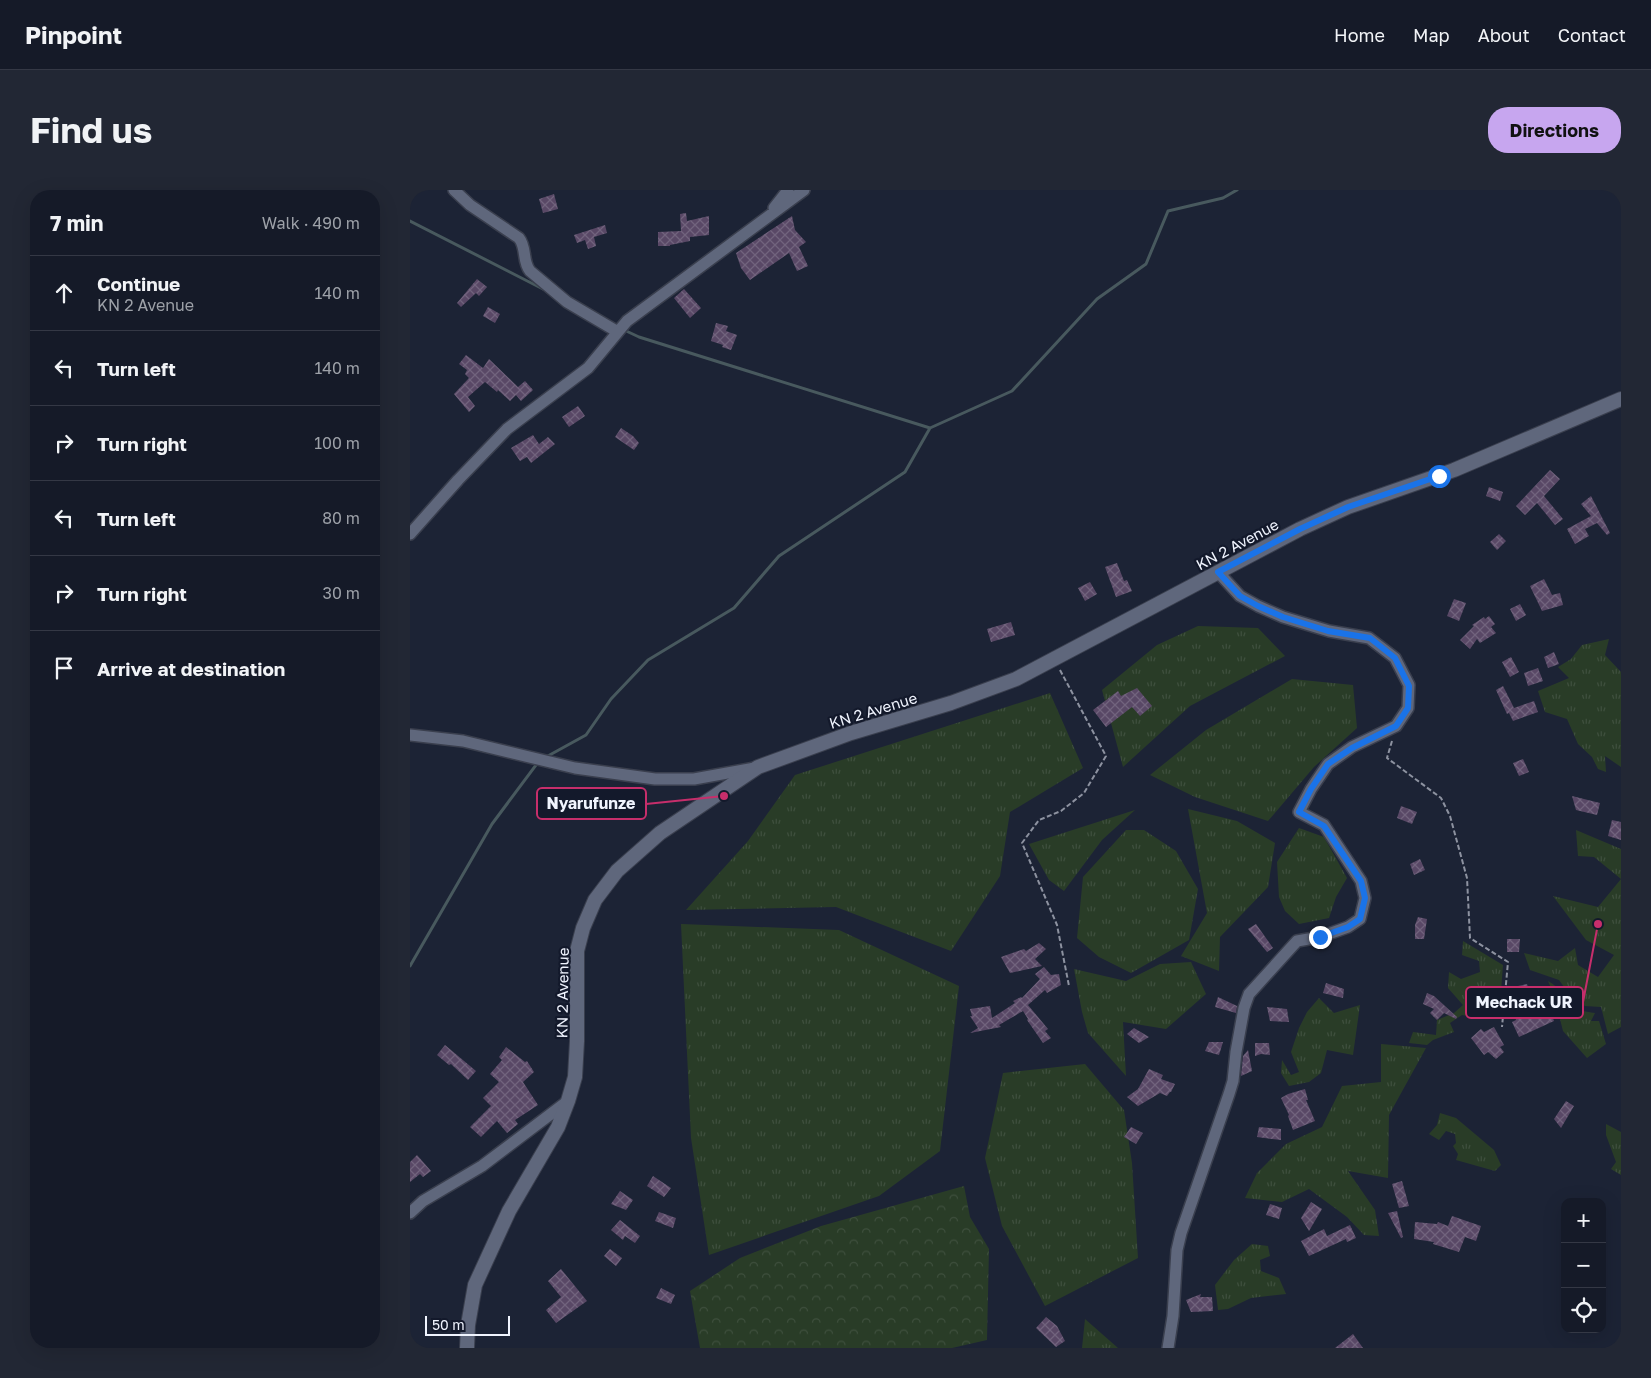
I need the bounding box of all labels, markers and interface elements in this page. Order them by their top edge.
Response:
text: Pinpoint [25,20,122,49]
text: Home [1334,24,1385,46]
text: Map [1413,24,1450,46]
text: About [1478,24,1530,46]
text: Contact [1558,24,1626,46]
button: Directions [1488,107,1621,153]
text: Find us [30,109,152,151]
text: 7 min [50,210,104,236]
text: Walk · 490 m [262,213,360,233]
text: Continue [97,272,180,295]
icon: ahead [50,279,78,307]
text: 140 m [314,283,360,303]
text: KN 2 Avenue [97,295,194,315]
icon: left [50,354,78,382]
text: Turn left [97,357,176,380]
text: 140 m [314,358,360,378]
icon: right [50,429,78,457]
text: Turn right [97,432,187,455]
text: 100 m [314,433,360,453]
route start [1428,465,1451,488]
icon: left [50,504,78,532]
text: Turn left [97,507,176,530]
text: 80 m [322,508,360,528]
street label: KN 2 Avenue [1193,515,1282,573]
icon: right [50,579,78,607]
text: Turn right [97,582,187,605]
text: 30 m [323,583,360,603]
icon: arrive [50,654,78,682]
text: Arrive at destination [97,657,285,680]
street label: KN 2 Avenue [827,688,919,732]
callout: Nyarufunze [537,788,646,819]
text: Nyarufunze [547,793,635,813]
route end [1309,926,1332,949]
street label: KN 2 Avenue [552,947,572,1039]
callout: Mechack UR [1466,987,1583,1018]
text: Mechack UR [1475,992,1573,1012]
map controls [1561,1198,1606,1333]
button: + [1561,1198,1606,1243]
button: − [1561,1243,1606,1288]
button: locate [1561,1288,1606,1333]
scale bar [425,1313,510,1336]
text: 50 m [432,1316,465,1333]

